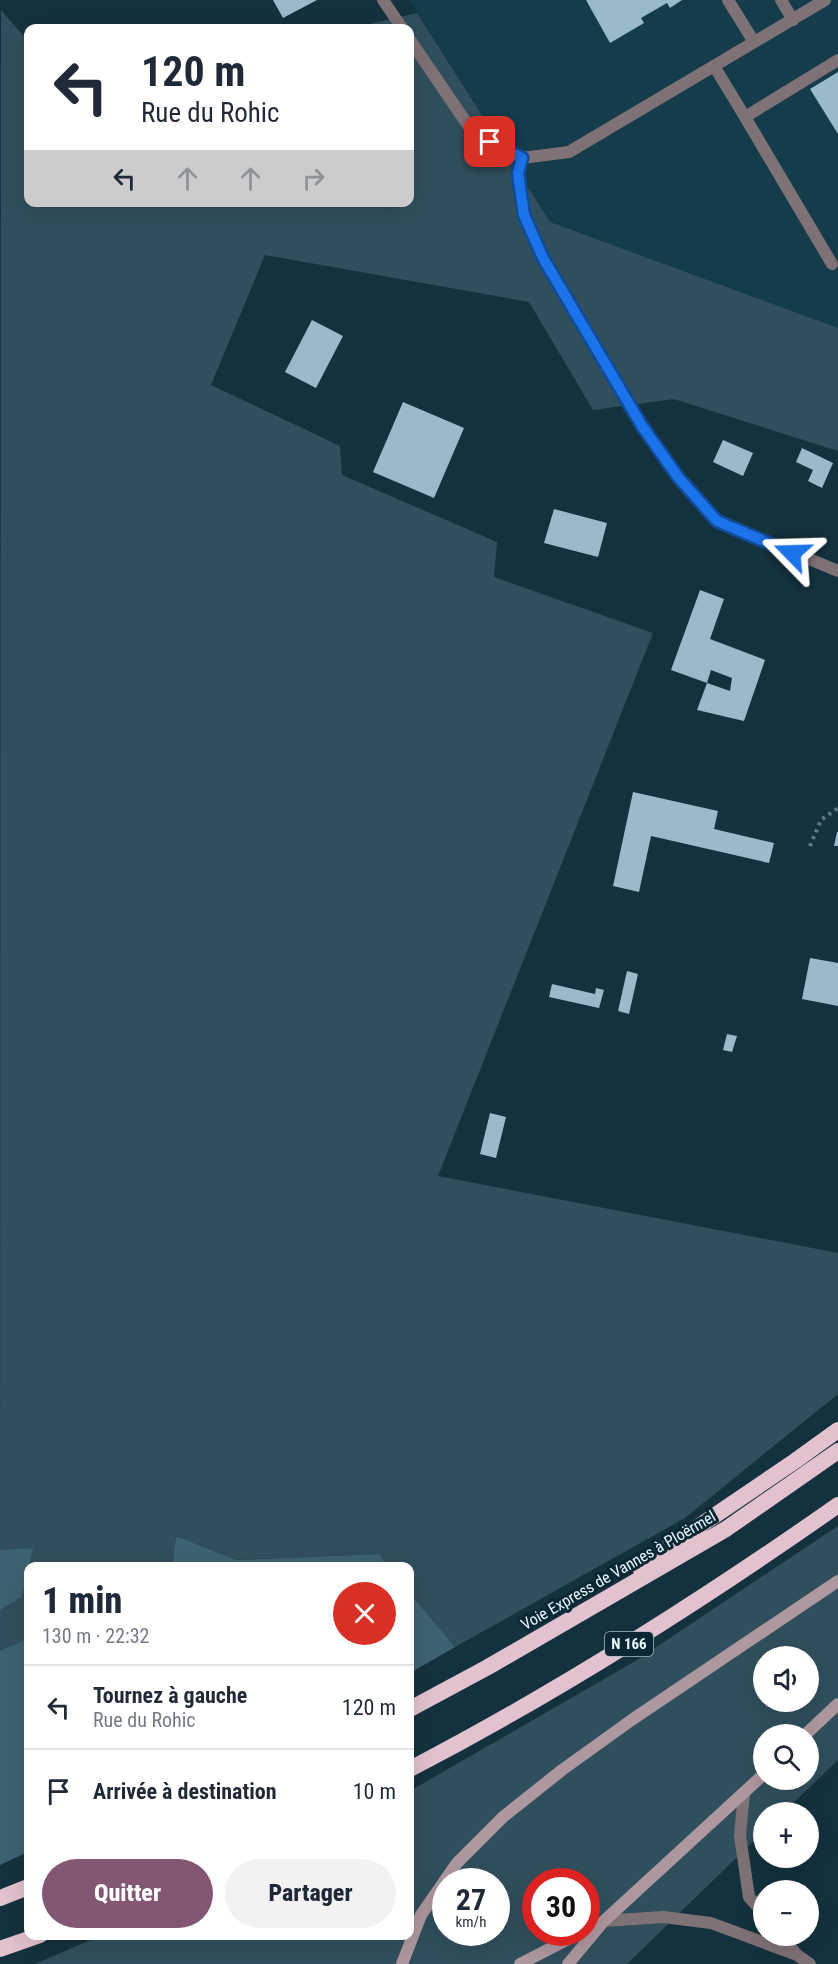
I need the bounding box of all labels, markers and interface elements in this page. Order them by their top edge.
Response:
text: 120 m [141,47,246,96]
icon: left [42,48,120,126]
text: Rue du Rohic [141,97,279,129]
pin [464,116,515,167]
icon: arrive [473,125,506,158]
icon: left [108,162,141,195]
icon: ahead [171,162,204,195]
icon: ahead [234,162,267,195]
icon: right [297,162,330,195]
position arrow [760,521,824,585]
street label: Voie Express de Vannes à Ploërmel [517,1507,719,1634]
text: 1 min [42,1580,122,1622]
button: close [333,1582,396,1645]
text: 130 m · 22:32 [42,1624,149,1648]
road number: N 166 [605,1632,653,1656]
map controls [753,1646,819,1946]
button: sound [753,1646,819,1712]
text: Tournez à gauche [93,1683,247,1708]
icon: left [42,1691,75,1724]
text: 120 m [342,1695,396,1720]
text: Rue du Rohic [93,1708,196,1732]
button: search [753,1724,819,1790]
icon: arrive [42,1775,75,1808]
text: Arrivée à destination [93,1779,277,1804]
text: 10 m [353,1779,396,1804]
button: + [753,1802,819,1868]
button: Quitter [42,1859,213,1928]
button: Partager [225,1859,396,1928]
speed limit sign: 30 [522,1868,600,1946]
button: − [753,1880,819,1946]
text: 27 [456,1882,486,1917]
text: km/h [456,1913,486,1931]

